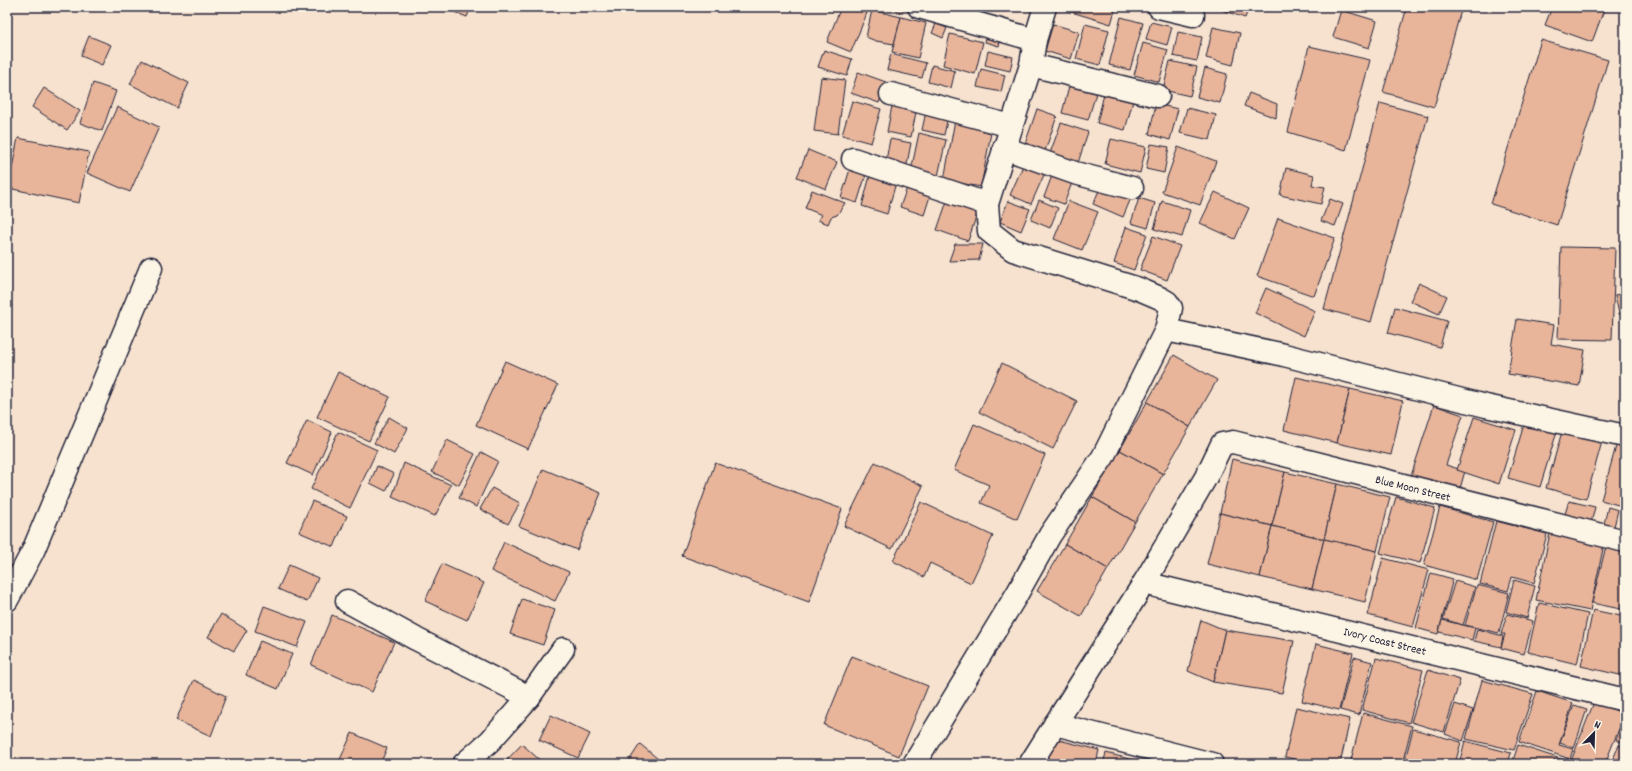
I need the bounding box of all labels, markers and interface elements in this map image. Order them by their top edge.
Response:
street label: Blue Moon Street [1373,472,1453,507]
street label: Ivory Coast Street [1342,624,1428,661]
north arrow [1574,713,1614,753]
text: N [1591,717,1603,734]

